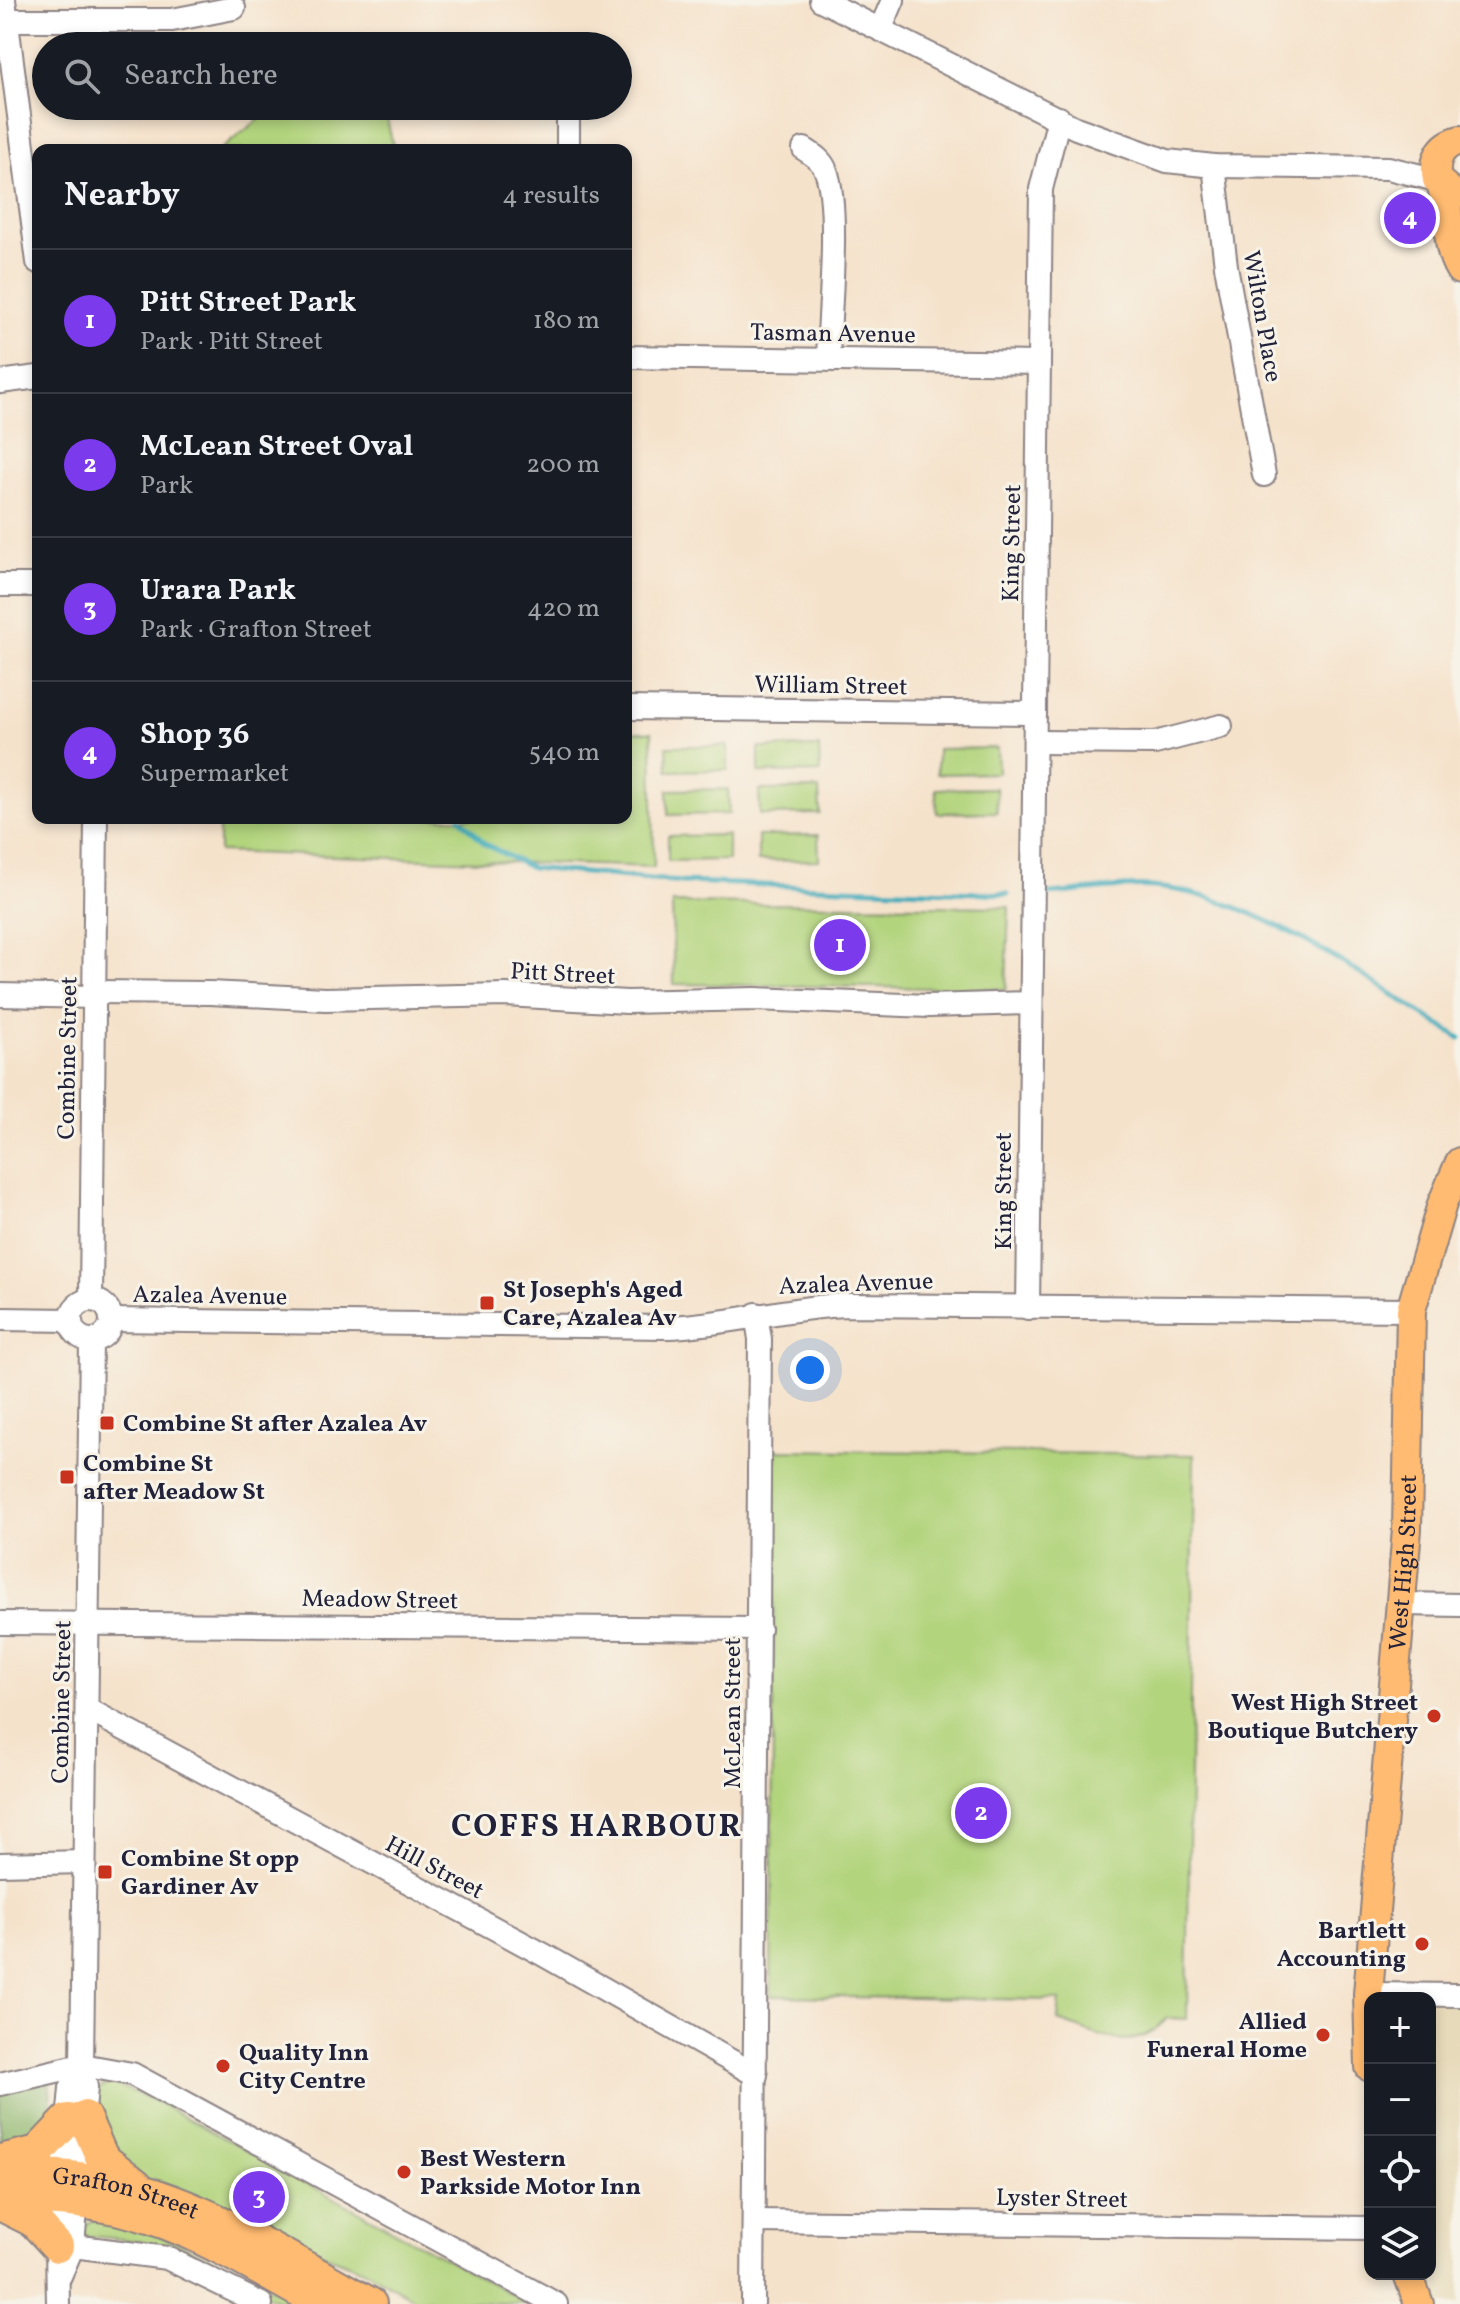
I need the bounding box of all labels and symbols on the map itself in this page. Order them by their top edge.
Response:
pin: 4 [1384,188,1436,248]
street label: Wilton Place [1233,248,1289,385]
street label: Tasman Avenue [750,317,916,353]
street label: King Street [995,484,1031,602]
street label: William Street [754,669,908,705]
pin: 1 [814,915,866,975]
street label: Pitt Street [509,955,616,995]
street label: Combine Street [51,976,87,1140]
street label: King Street [988,1132,1022,1250]
street label: Azalea Avenue [778,1265,934,1305]
place label: St Joseph's Aged Care, Azalea Av [503,1274,683,1336]
street label: Azalea Avenue [132,1279,288,1315]
marker: St Joseph's Aged Care, Azalea Av [478,1294,496,1312]
your location [790,1350,830,1390]
place label: Combine St after Azalea Av [123,1408,428,1442]
marker: Combine St after Azalea Av [98,1414,116,1432]
place label: Combine St after Meadow St [83,1448,265,1510]
marker: Combine St after Meadow St [58,1468,76,1486]
street label: West High Street [1382,1474,1427,1652]
street label: Meadow Street [301,1583,459,1619]
street label: Combine Street [45,1620,81,1784]
street label: McLean Street [717,1637,751,1789]
place label: West High Street Boutique Butchery [1207,1687,1419,1749]
marker: West High Street Boutique Butchery [1425,1707,1443,1725]
pin: 2 [955,1783,1007,1843]
district label: COFFS HARBOUR [451,1806,743,1850]
street label: Hill Street [379,1829,489,1909]
place label: Combine St opp Gardiner Av [121,1843,299,1905]
marker: Combine St opp Gardiner Av [96,1863,114,1881]
place label: Bartlett Accounting [1277,1915,1406,1977]
marker: Bartlett Accounting [1413,1935,1431,1953]
place label: Allied Funeral Home [1147,2006,1307,2068]
marker: Allied Funeral Home [1314,2026,1332,2044]
place label: Quality Inn City Centre [239,2037,369,2099]
marker: Quality Inn City Centre [214,2057,232,2075]
place label: Best Western Parkside Motor Inn [420,2143,641,2205]
street label: Grafton Street [51,2160,204,2229]
marker: Best Western Parkside Motor Inn [395,2163,413,2181]
pin: 3 [233,2167,285,2227]
street label: Lyster Street [996,2182,1128,2218]

